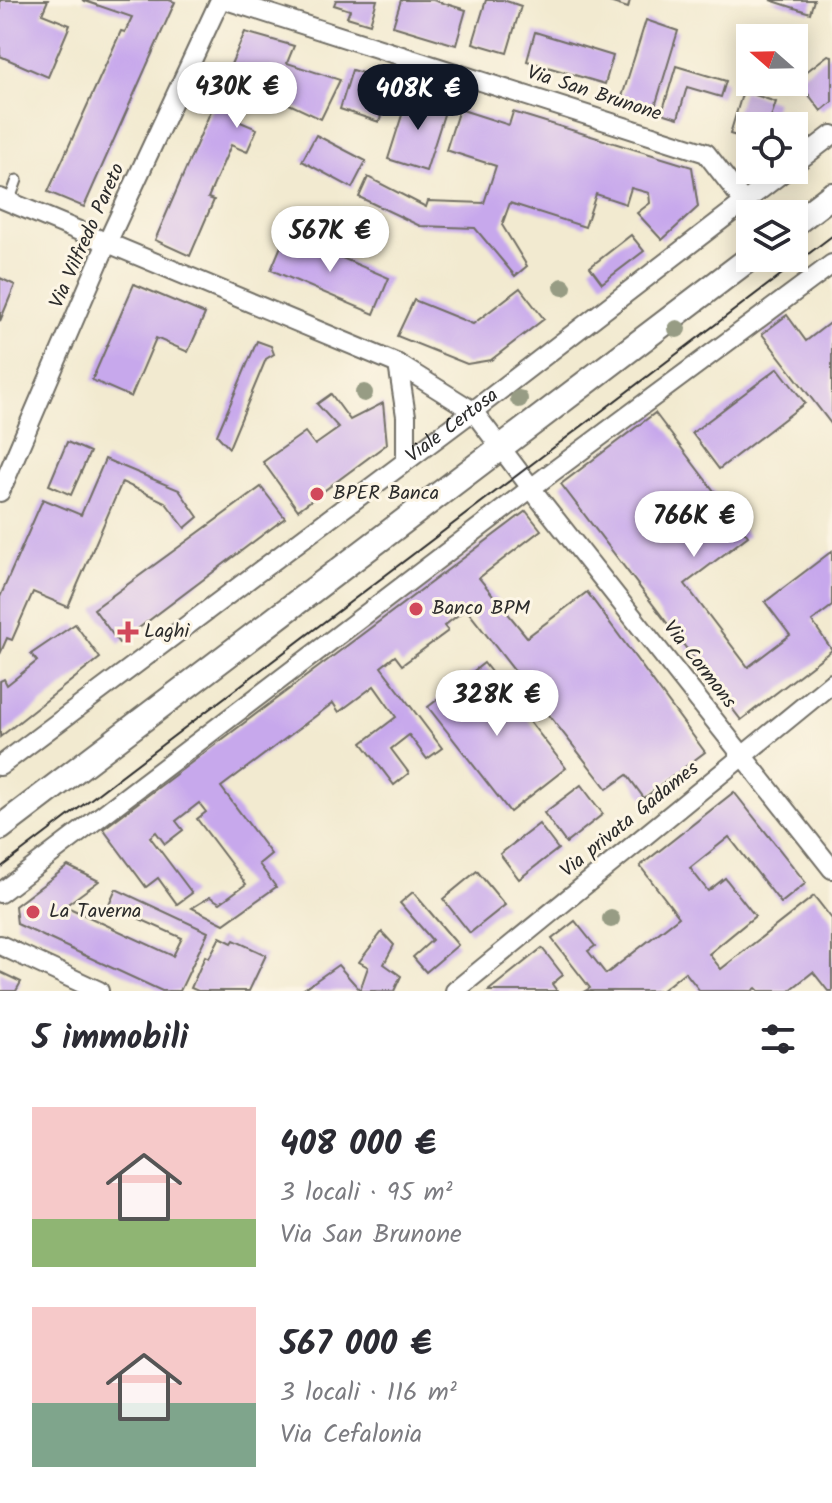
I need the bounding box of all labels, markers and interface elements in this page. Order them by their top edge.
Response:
north arrow [736,24,808,96]
map controls [736,24,808,272]
street label: Via San Brunone [523,57,665,131]
pin: 430K € [172,62,302,130]
pin: 408K € [353,64,483,132]
text: 430K € [195,67,279,109]
text: 408K € [376,69,461,111]
button: locate [736,112,808,184]
street label: Via Vilfredo Pareto [42,158,134,314]
button: layers [736,200,808,272]
pin: 567K € [265,206,395,274]
text: 567K € [289,211,371,253]
street label: Viale Certosa [399,381,506,472]
place label: BPER Banca [333,478,439,510]
marker: BPER Banca [308,485,326,503]
pin: 766K € [629,491,759,559]
text: 766K € [653,496,735,538]
place label: Banco BPM [432,593,530,625]
marker: Banco BPM [407,600,425,618]
street label: Via Cormons [654,614,744,716]
place label: Laghi [144,616,191,648]
marker: Laghi [119,623,137,641]
pin: 328K € [432,670,562,738]
text: 328K € [454,675,540,717]
street label: Via privata Gadames [553,753,707,886]
place label: La Taverna [49,896,142,928]
marker: La Taverna [24,903,42,921]
text: 5 immobili [32,1012,188,1066]
icon: filters [756,1017,800,1061]
text: 408 000 € [280,1118,436,1172]
icon: home [96,1139,192,1235]
text: 3 locali · 95 m² [280,1172,453,1214]
text: Via San Brunone [280,1214,462,1256]
text: 567 000 € [280,1318,432,1372]
icon: home [96,1339,192,1435]
text: 3 locali · 116 m² [280,1372,457,1414]
text: Via Cefalonia [280,1414,422,1456]

